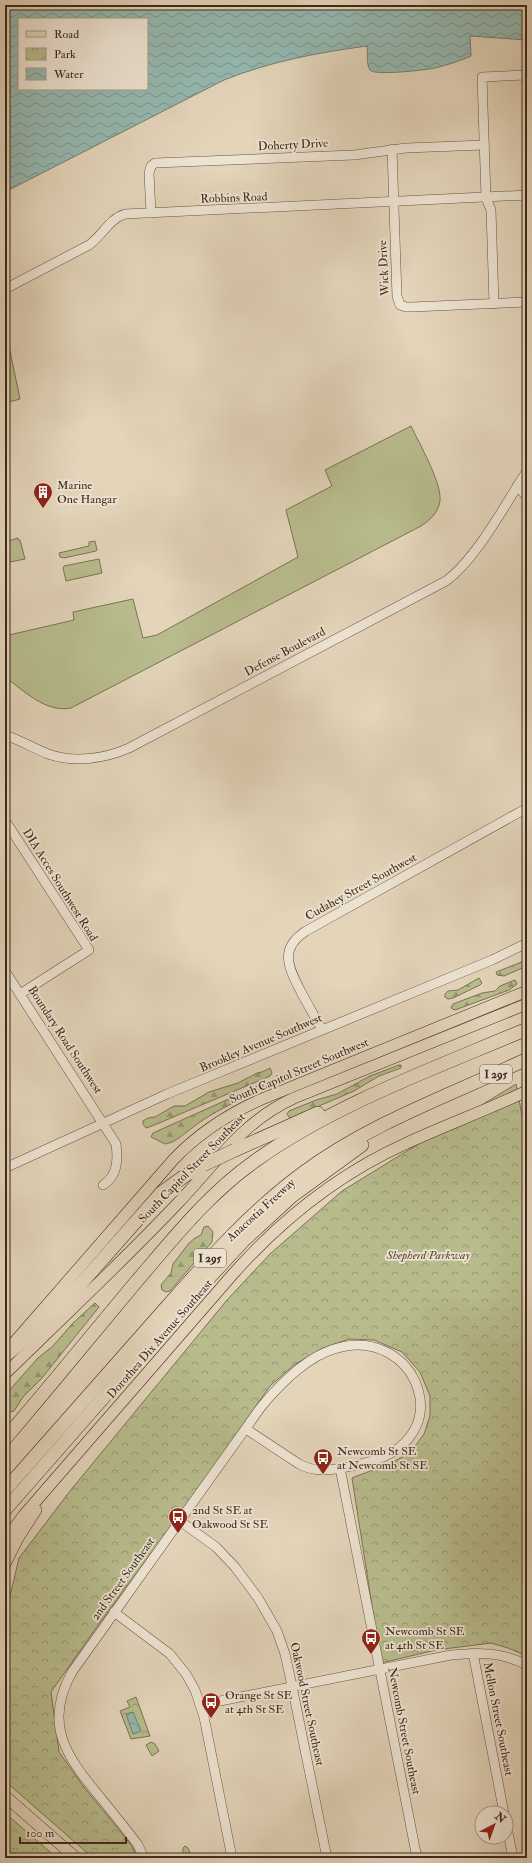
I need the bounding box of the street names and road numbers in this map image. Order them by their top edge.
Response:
street label: Doherty Drive [257,136,329,154]
street label: Robbins Road [200,189,268,207]
street label: Wick Drive [375,240,393,297]
street label: Defense Boulevard [242,624,328,680]
street label: DIA Acces Southwest Road [19,826,101,944]
street label: Cudahey Street Southwest [303,850,420,924]
street label: Boundary Road Southwest [24,983,106,1097]
street label: Brookley Avenue Southwest [197,1010,325,1076]
street label: South Capitol Street Southwest [227,1035,371,1107]
road number: I 295 [480,1065,512,1083]
street label: South Capitol Street Southeast [135,1110,249,1226]
street label: Anacostia Freeway [223,1175,299,1245]
road number: I 295 [194,1249,226,1267]
street label: Dorothea Dix Avenue Southeast [104,1276,216,1402]
street label: 2nd Street Southeast [88,1535,158,1623]
street label: Oakwood Street Southeast [287,1641,327,1767]
street label: Mellon Street Southeast [480,1661,516,1777]
street label: Newcomb Street Southeast [384,1666,424,1796]

